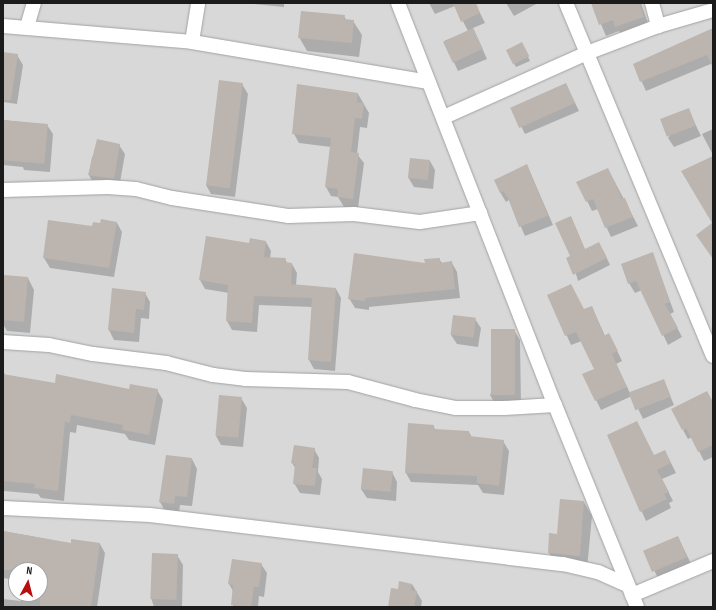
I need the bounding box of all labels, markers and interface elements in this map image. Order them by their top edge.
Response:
north arrow [8,562,48,602]
text: N [26,564,33,577]

